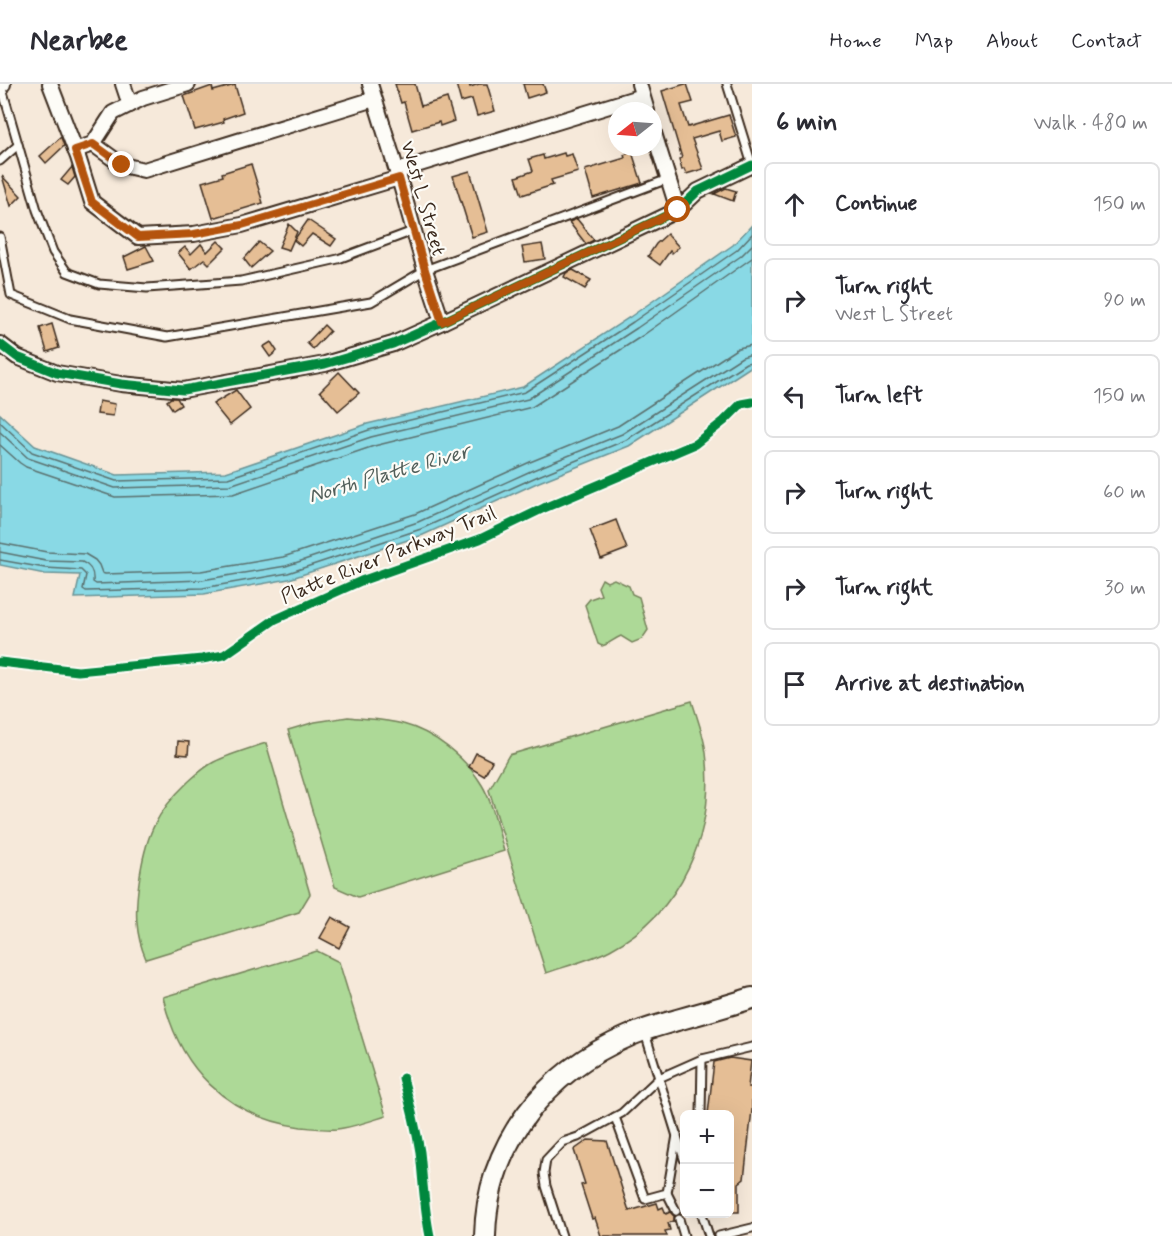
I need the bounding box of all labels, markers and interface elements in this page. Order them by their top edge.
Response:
text: Nearbee [30,23,128,60]
text: Home [830,27,882,55]
text: Map [915,27,953,55]
text: About [986,27,1038,55]
text: Contact [1071,27,1142,55]
north arrow [608,102,662,156]
text: 6 min [776,106,838,140]
text: Walk · 480 m [1033,110,1148,137]
street label: West L Street [393,138,452,259]
route end [108,151,134,177]
icon: ahead [778,188,811,221]
text: Continue [835,190,917,218]
text: 150 m [1093,191,1146,218]
route start [664,196,690,222]
text: Turn right [835,273,933,301]
icon: right [778,284,811,317]
text: 90 m [1103,287,1146,314]
text: West L Street [835,301,953,328]
icon: left [778,380,811,413]
text: Turn left [835,382,923,410]
text: 150 m [1093,383,1146,410]
water label: North Platte River [305,437,476,510]
icon: right [778,476,811,509]
text: Turn right [835,478,933,506]
text: 60 m [1103,479,1146,506]
street label: Platte River Parkway Trail [277,500,500,611]
icon: right [778,572,811,605]
text: Turn right [835,574,933,602]
text: 30 m [1104,575,1146,602]
icon: arrive [778,668,811,701]
text: Arrive at destination [835,670,1025,698]
map controls [680,1110,734,1218]
button: + [680,1110,734,1164]
button: − [680,1164,734,1218]

